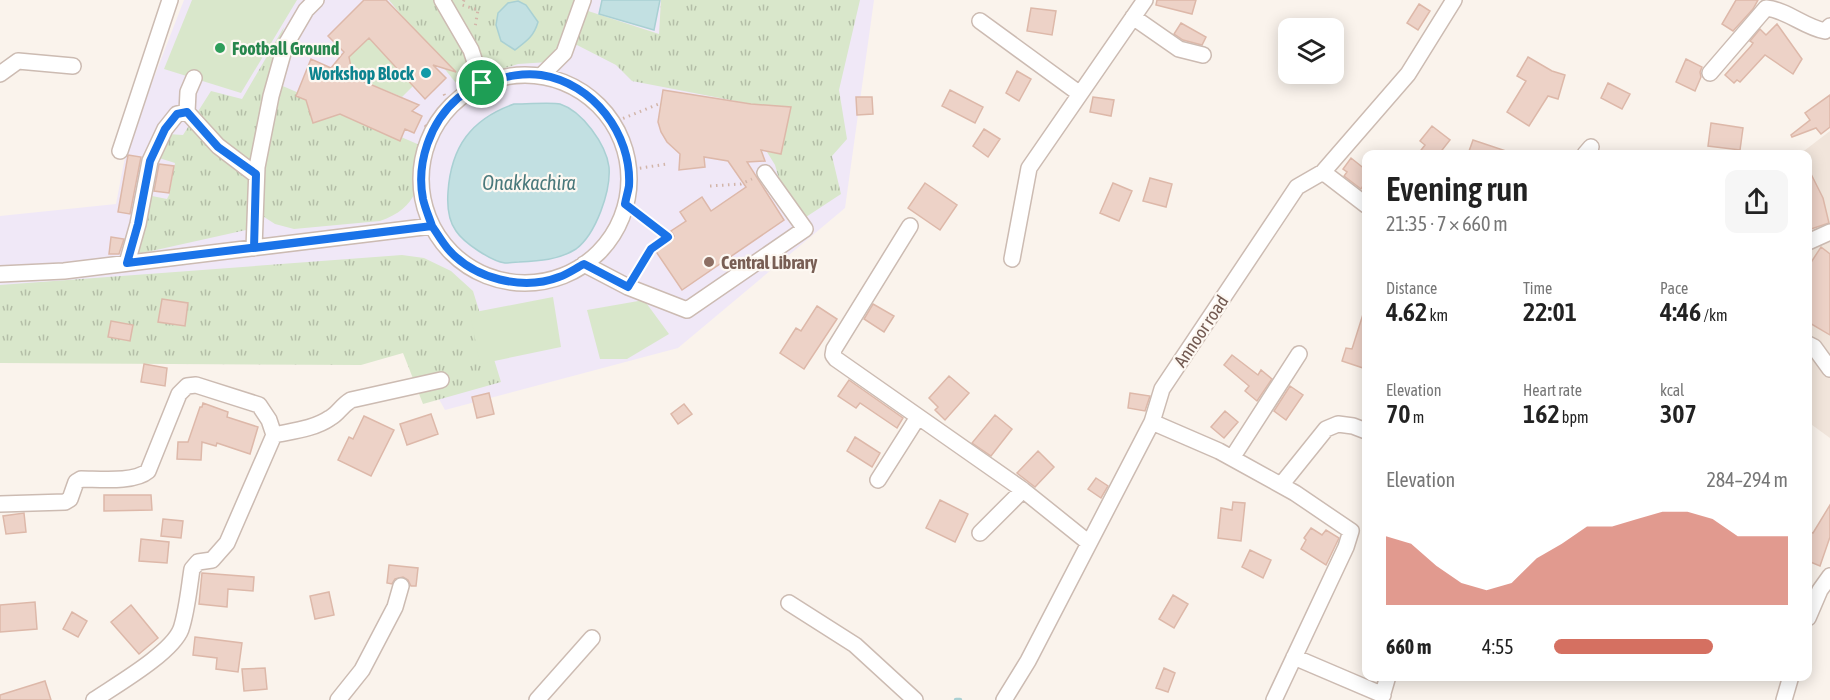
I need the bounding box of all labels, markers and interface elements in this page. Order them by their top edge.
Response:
map controls [1278,18,1344,84]
button: layers [1278,18,1344,84]
place label: Football Ground [232,38,339,59]
marker: Football Ground [213,41,227,55]
pin [456,57,507,108]
place label: Workshop Block [308,63,415,84]
marker: Workshop Block [419,66,433,80]
icon: arrive [465,66,498,99]
text: Evening run [1386,170,1528,208]
button: share [1725,170,1788,233]
water label: Onakkachira [482,171,576,194]
text: 21:35 · 7 × 660 m [1386,212,1508,235]
place label: Central Library [721,252,818,273]
marker: Central Library [702,255,716,269]
text: Distance [1386,279,1437,297]
text: Time [1523,279,1552,297]
text: Pace [1660,279,1688,297]
street label: Annoor road [1169,291,1233,371]
text: 4.62 [1386,297,1427,327]
text: 22:01 [1523,297,1577,327]
text: 4:46 [1660,297,1701,327]
text: km [1427,306,1448,324]
text: /km [1701,306,1727,324]
text: Elevation [1386,381,1441,399]
text: Heart rate [1523,381,1582,399]
text: kcal [1660,381,1684,399]
text: 70 [1386,399,1410,429]
text: 162 [1523,399,1560,429]
text: 307 [1660,399,1697,429]
text: m [1410,408,1424,426]
text: bpm [1560,408,1589,426]
text: Elevation [1386,468,1455,491]
text: 284–294 m [1706,468,1788,491]
text: 660 m [1386,635,1431,658]
text: 4:55 [1482,635,1514,658]

